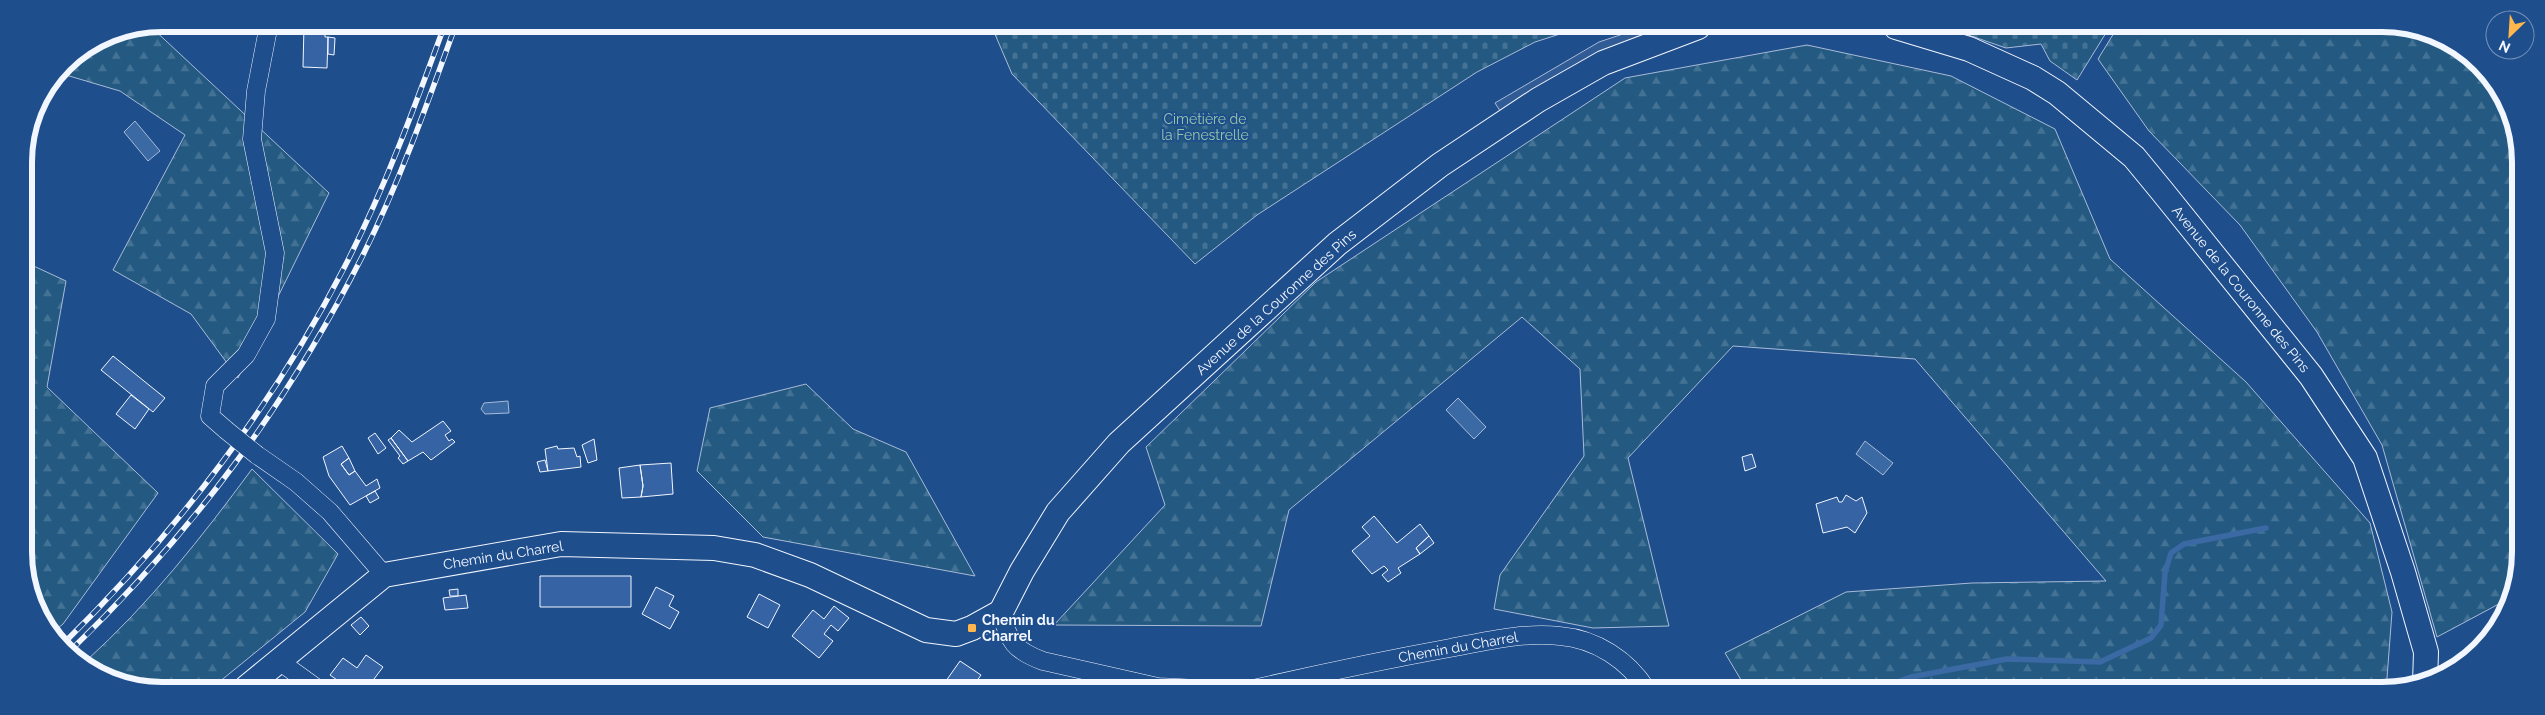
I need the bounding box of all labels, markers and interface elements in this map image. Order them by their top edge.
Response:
north arrow [2485,10,2535,60]
text: N [2496,37,2513,56]
park label: Cimetière de la Fenestrelle [1161,111,1249,143]
street label: Avenue de la Couronne des Pins [2169,203,2313,376]
street label: Avenue de la Couronne des Pins [1193,226,1359,378]
street label: Chemin du Charrel [442,538,564,572]
place label: Chemin du Charrel [982,612,1055,644]
marker: Chemin du Charrel [966,622,978,634]
street label: Chemin du Charrel [1397,629,1519,665]

